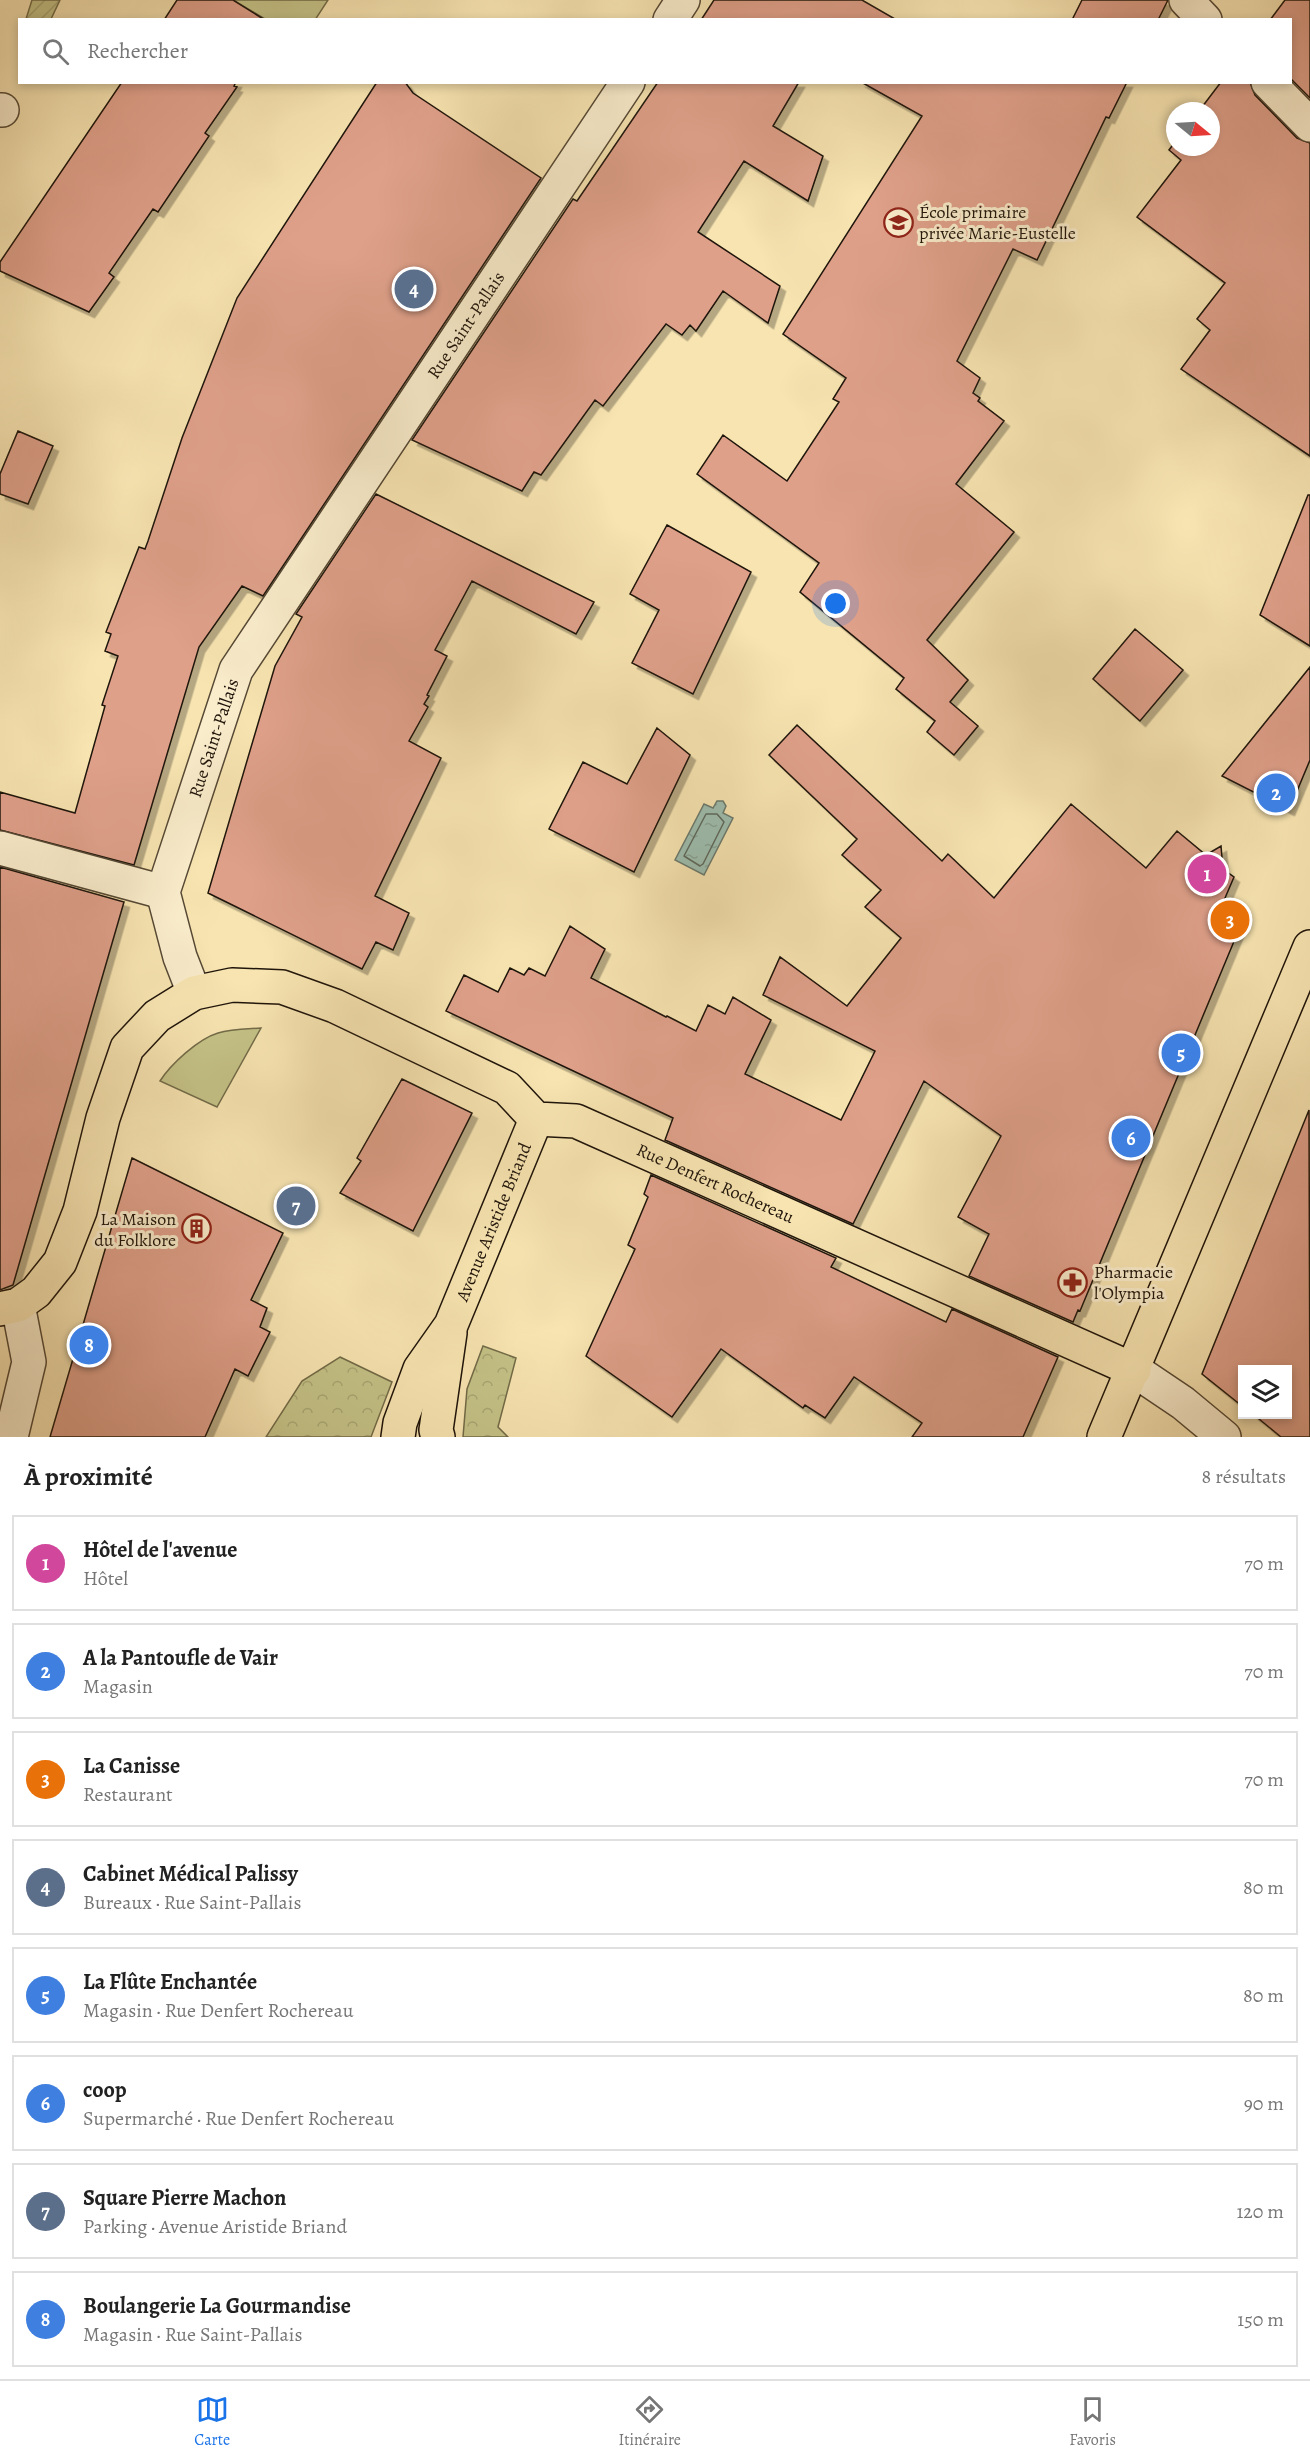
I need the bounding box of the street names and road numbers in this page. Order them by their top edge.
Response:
street label: Rue Saint-Pallais [422,267,510,383]
street label: Rue Saint-Pallais [183,675,244,801]
street label: Rue Denfert Rochereau [633,1138,798,1229]
street label: Avenue Aristide Briand [450,1139,537,1306]

